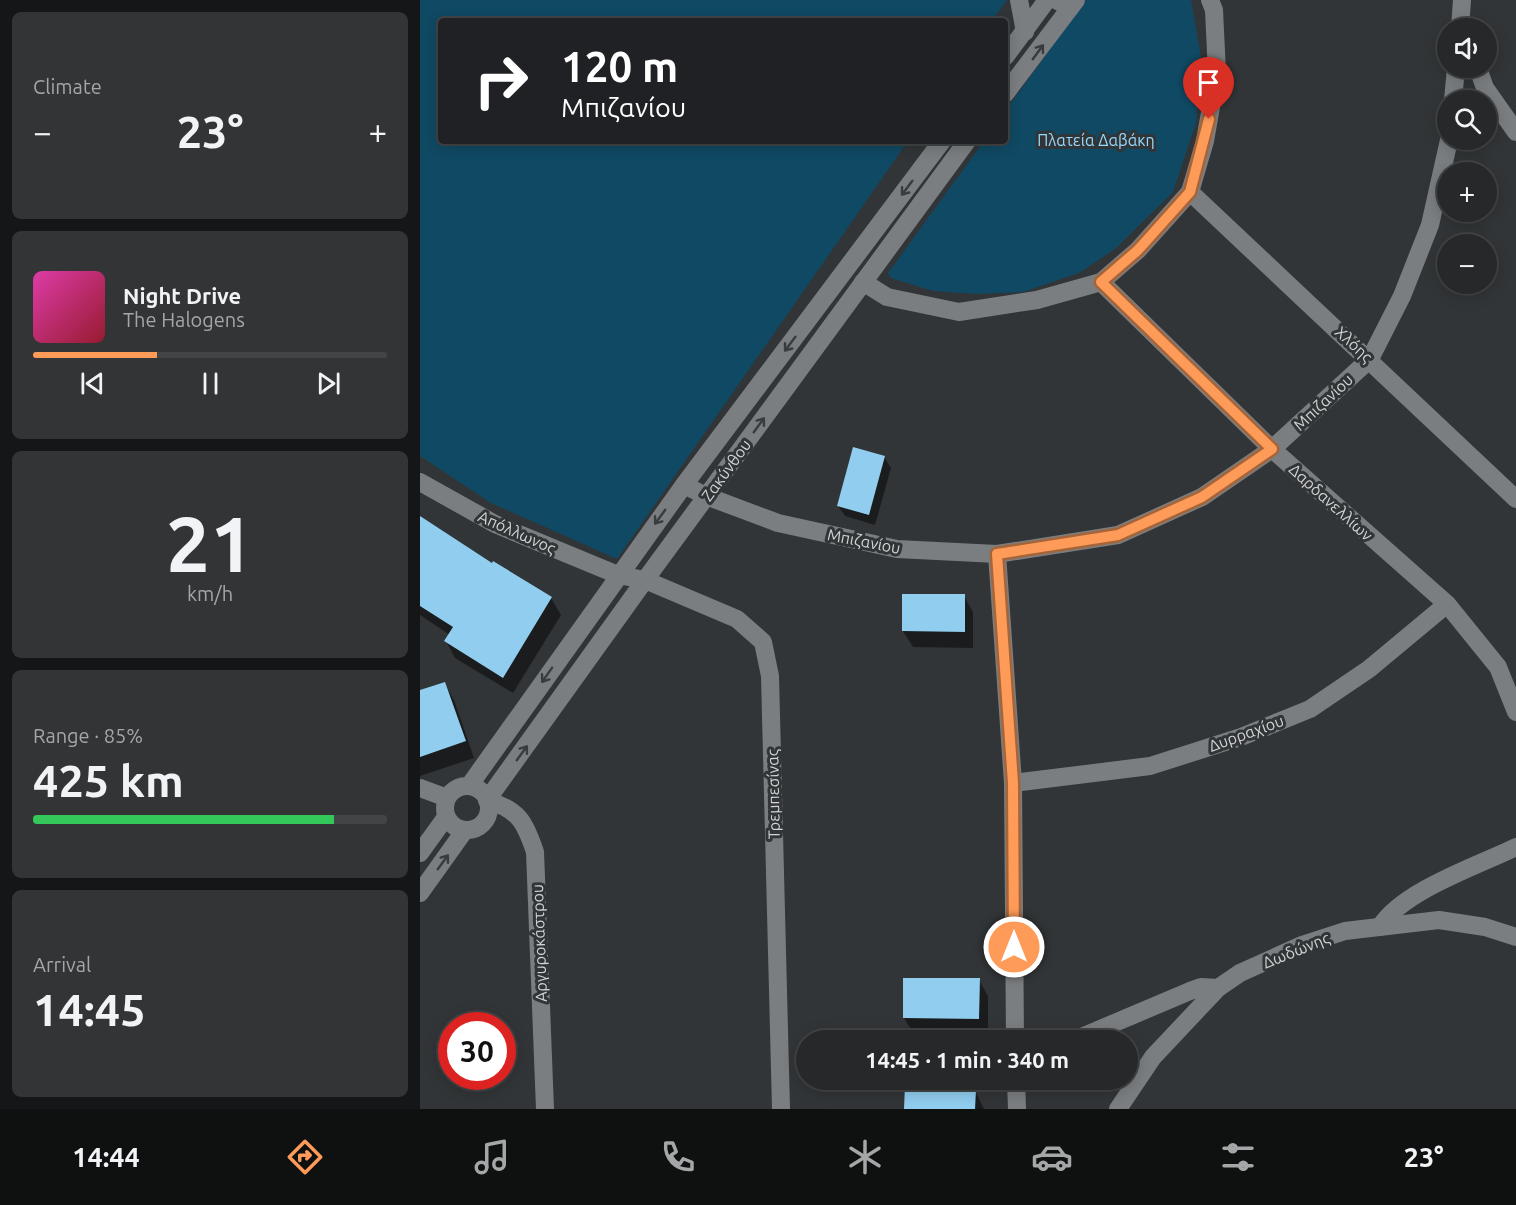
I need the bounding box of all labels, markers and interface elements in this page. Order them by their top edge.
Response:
map controls [1437,18,1497,294]
button: sound [1437,18,1497,78]
icon: right [462,42,540,120]
text: 120 m [561,43,678,90]
one-way arrow [1032,44,1044,60]
pin [1183,57,1234,119]
icon: arrive [1192,66,1225,99]
text: Climate [33,75,102,98]
button: search [1437,90,1497,150]
text: Μπιζανίου [561,92,686,122]
text: 23° [177,106,243,157]
text: − [33,113,52,150]
text: + [368,113,387,150]
park label: Πλατεία Δαβάκη [1037,131,1155,149]
button: + [1437,162,1497,222]
one-way arrow [900,179,913,195]
button: − [1437,234,1497,294]
text: Night Drive [123,283,241,308]
text: The Halogens [123,308,245,331]
street label: Χλόης [1331,322,1376,366]
one-way arrow [783,335,796,351]
icon: previous [76,367,109,400]
icon: pause [194,367,227,400]
icon: next [312,367,345,400]
street label: Μπιζανίου [1290,370,1357,435]
one-way arrow [753,417,765,433]
street label: Ζακύνθου [698,436,754,504]
street label: Δαρδανελλίων [1286,460,1377,544]
text: 21 [166,499,254,587]
street label: Απόλλωνος [475,507,559,558]
one-way arrow [654,508,666,524]
street label: Μπιζανίου [826,525,902,558]
text: km/h [187,582,233,605]
one-way arrow [541,667,553,683]
street label: Δυρραχίου [1206,711,1286,755]
text: Range · 85% [33,724,143,747]
one-way arrow [515,745,528,761]
street label: Τρεμπεσίνας [763,749,784,839]
text: 425 km [33,755,184,806]
one-way arrow [436,854,449,870]
street label: Αργυροκάστρου [528,884,550,1002]
position arrow [982,915,1046,979]
street label: Δωδώνης [1260,928,1332,972]
text: Arrival [33,953,91,976]
text: 14:45 [33,984,146,1035]
speed limit sign: 30 [438,1012,516,1090]
text: 14:45 · 1 min · 340 m [865,1047,1069,1072]
icon: directions [284,1136,326,1178]
icon: music [471,1136,513,1178]
icon: phone [657,1136,699,1178]
icon: climate [844,1136,886,1178]
icon: car [1031,1136,1073,1178]
icon: filters [1217,1136,1259,1178]
text: 14:44 [72,1142,140,1172]
text: 23° [1404,1142,1444,1172]

